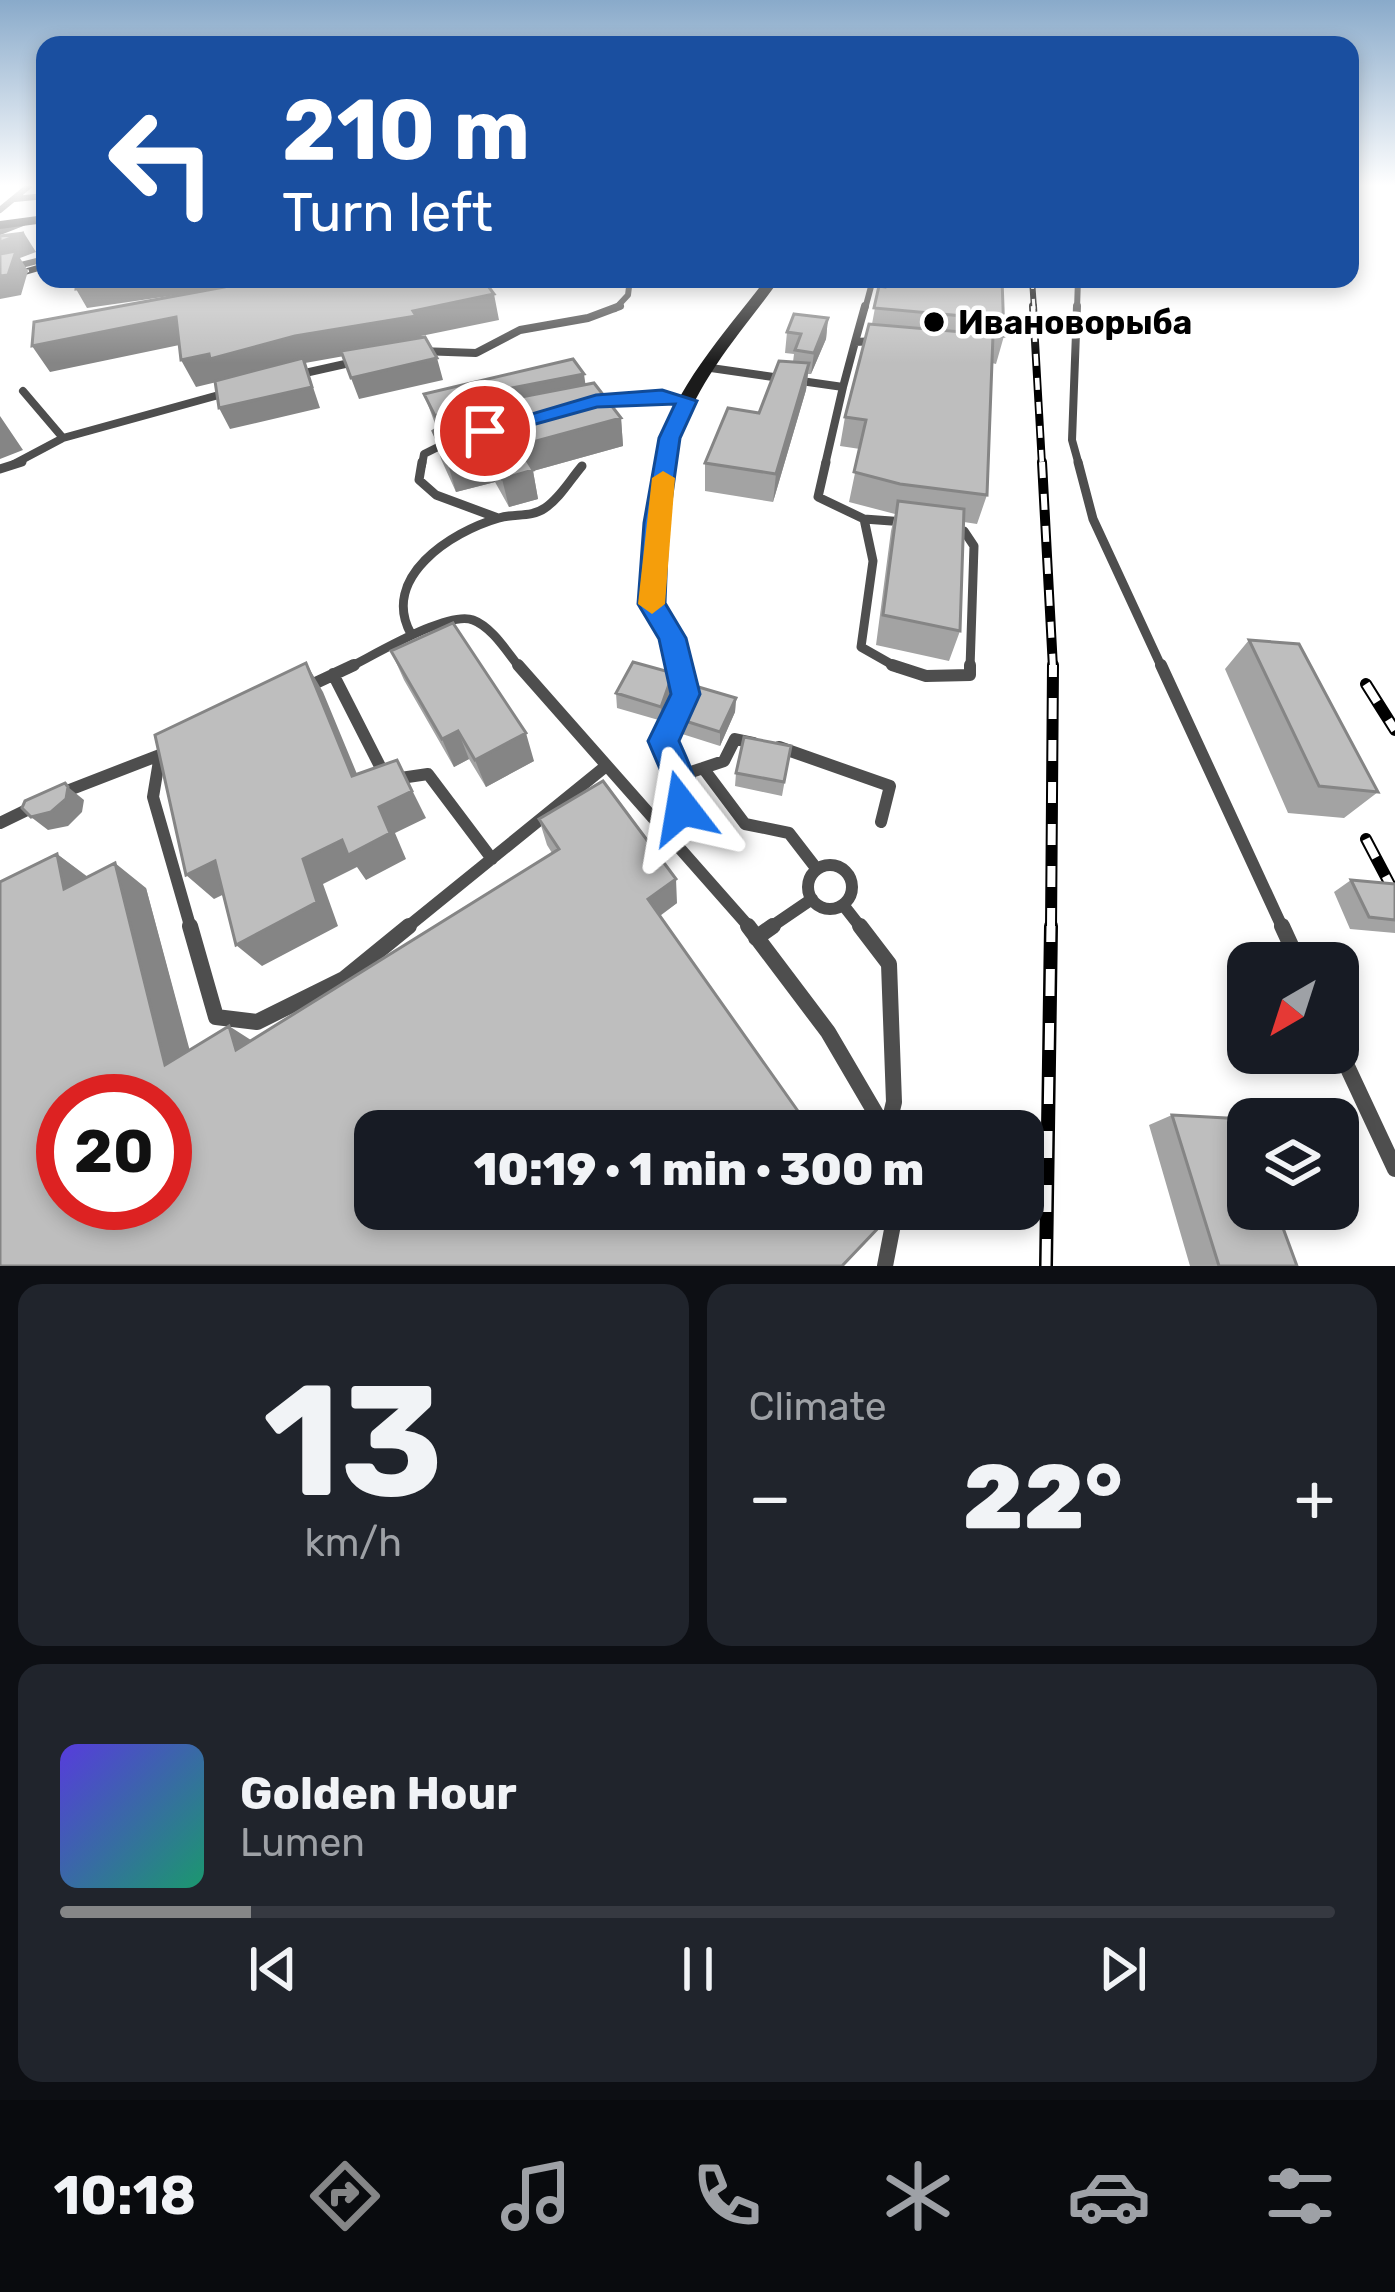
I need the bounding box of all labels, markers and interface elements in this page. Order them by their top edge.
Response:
text: 210 m [282,80,530,180]
icon: left [84,84,240,240]
text: Turn left [282,181,493,245]
place label: Ивановорыба [958,303,1192,342]
marker: Ивановорыба [921,309,947,335]
pin [434,380,536,482]
icon: arrive [452,398,518,464]
position arrow [619,745,745,871]
north arrow [1227,942,1359,1074]
map controls [1227,942,1359,1230]
speed limit sign: 20 [36,1074,192,1230]
button: layers [1227,1098,1359,1230]
text: 10:19 · 1 min · 300 m [474,1143,924,1196]
text: 13 [263,1349,443,1534]
text: Climate [749,1384,887,1430]
text: 22° [963,1444,1122,1551]
text: − [749,1458,791,1537]
text: + [1294,1458,1335,1537]
text: km/h [305,1520,402,1566]
text: Golden Hour [240,1767,517,1820]
text: Lumen [240,1820,365,1866]
icon: previous [240,1936,306,2002]
icon: pause [665,1936,731,2002]
icon: next [1090,1936,1156,2002]
icon: directions [303,2154,387,2238]
icon: music [494,2154,578,2238]
icon: phone [685,2154,769,2238]
icon: climate [876,2154,960,2238]
icon: car [1067,2154,1151,2238]
icon: filters [1258,2154,1342,2238]
text: 10:18 [53,2164,196,2228]

